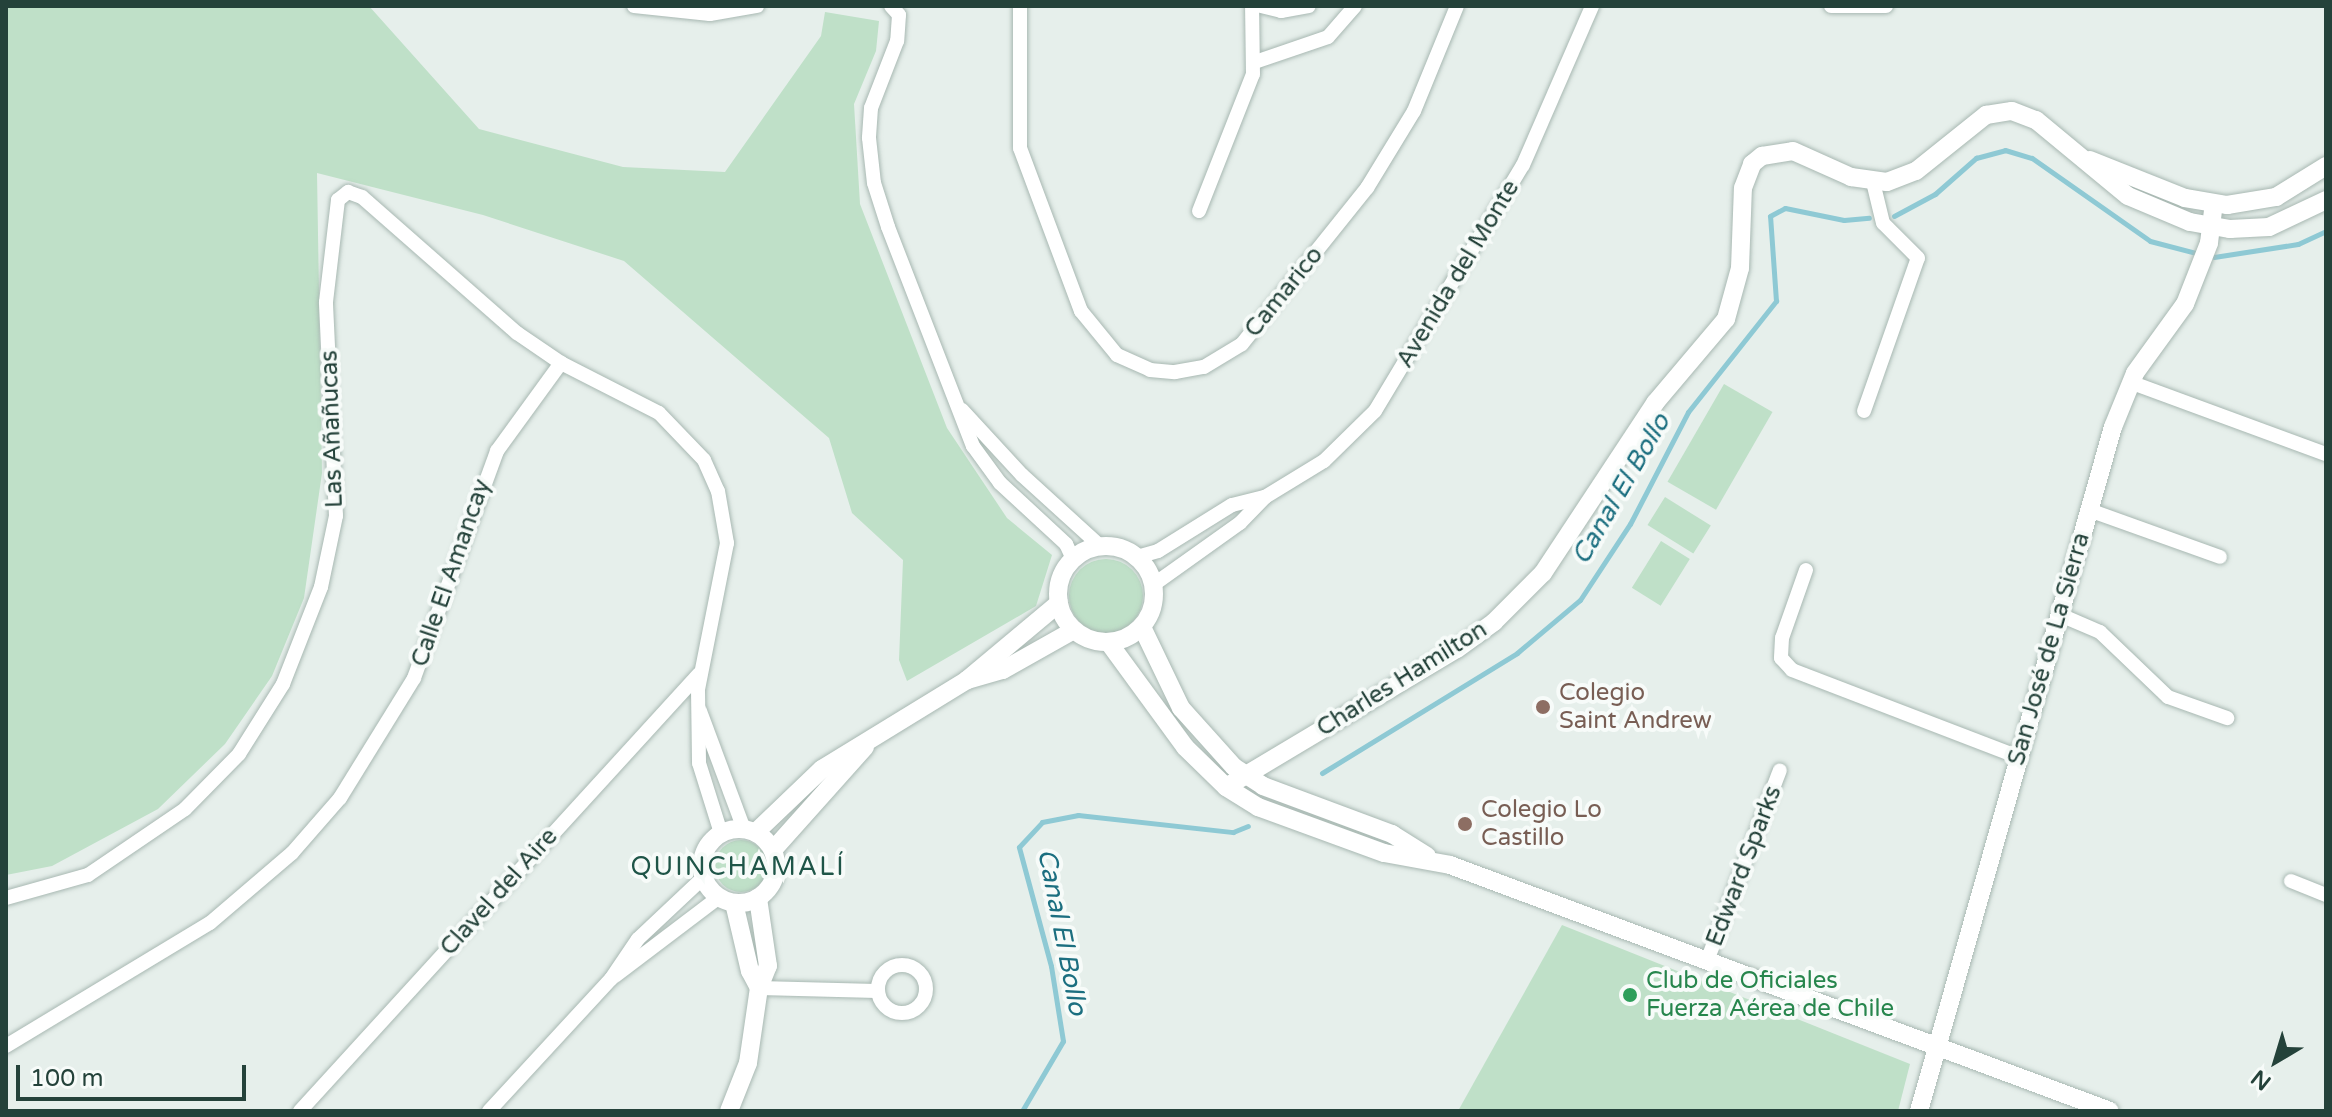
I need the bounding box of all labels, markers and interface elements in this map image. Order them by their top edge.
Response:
street label: Avenida del Monte [1391,175,1525,373]
street label: Camarico [1239,241,1329,343]
street label: Las Añañucas [315,350,349,508]
water label: Canal El Bollo [1565,408,1677,570]
street label: Calle El Amancay [405,475,497,671]
street label: San José de La Sierra [2002,529,2096,769]
street label: Charles Hamilton [1312,615,1492,743]
place label: Colegio Saint Andrew [1559,679,1712,735]
marker: Colegio Saint Andrew [1534,698,1552,716]
street label: Edward Sparks [1700,782,1788,950]
place label: Colegio Lo Castillo [1481,796,1602,852]
marker: Colegio Lo Castillo [1456,815,1474,833]
street label: Clavel del Aire [434,822,564,962]
water label: Canal El Bollo [1031,846,1093,1018]
district label: QUINCHAMALÍ [630,851,846,883]
place label: Club de Oficiales Fuerza Aérea de Chile [1646,967,1894,1023]
marker: Club de Oficiales Fuerza Aérea de Chile [1621,986,1639,1004]
north arrow [2236,1021,2316,1101]
scale bar [20,1049,250,1099]
text: 100 m [30,1064,104,1093]
text: N [2246,1064,2276,1096]

